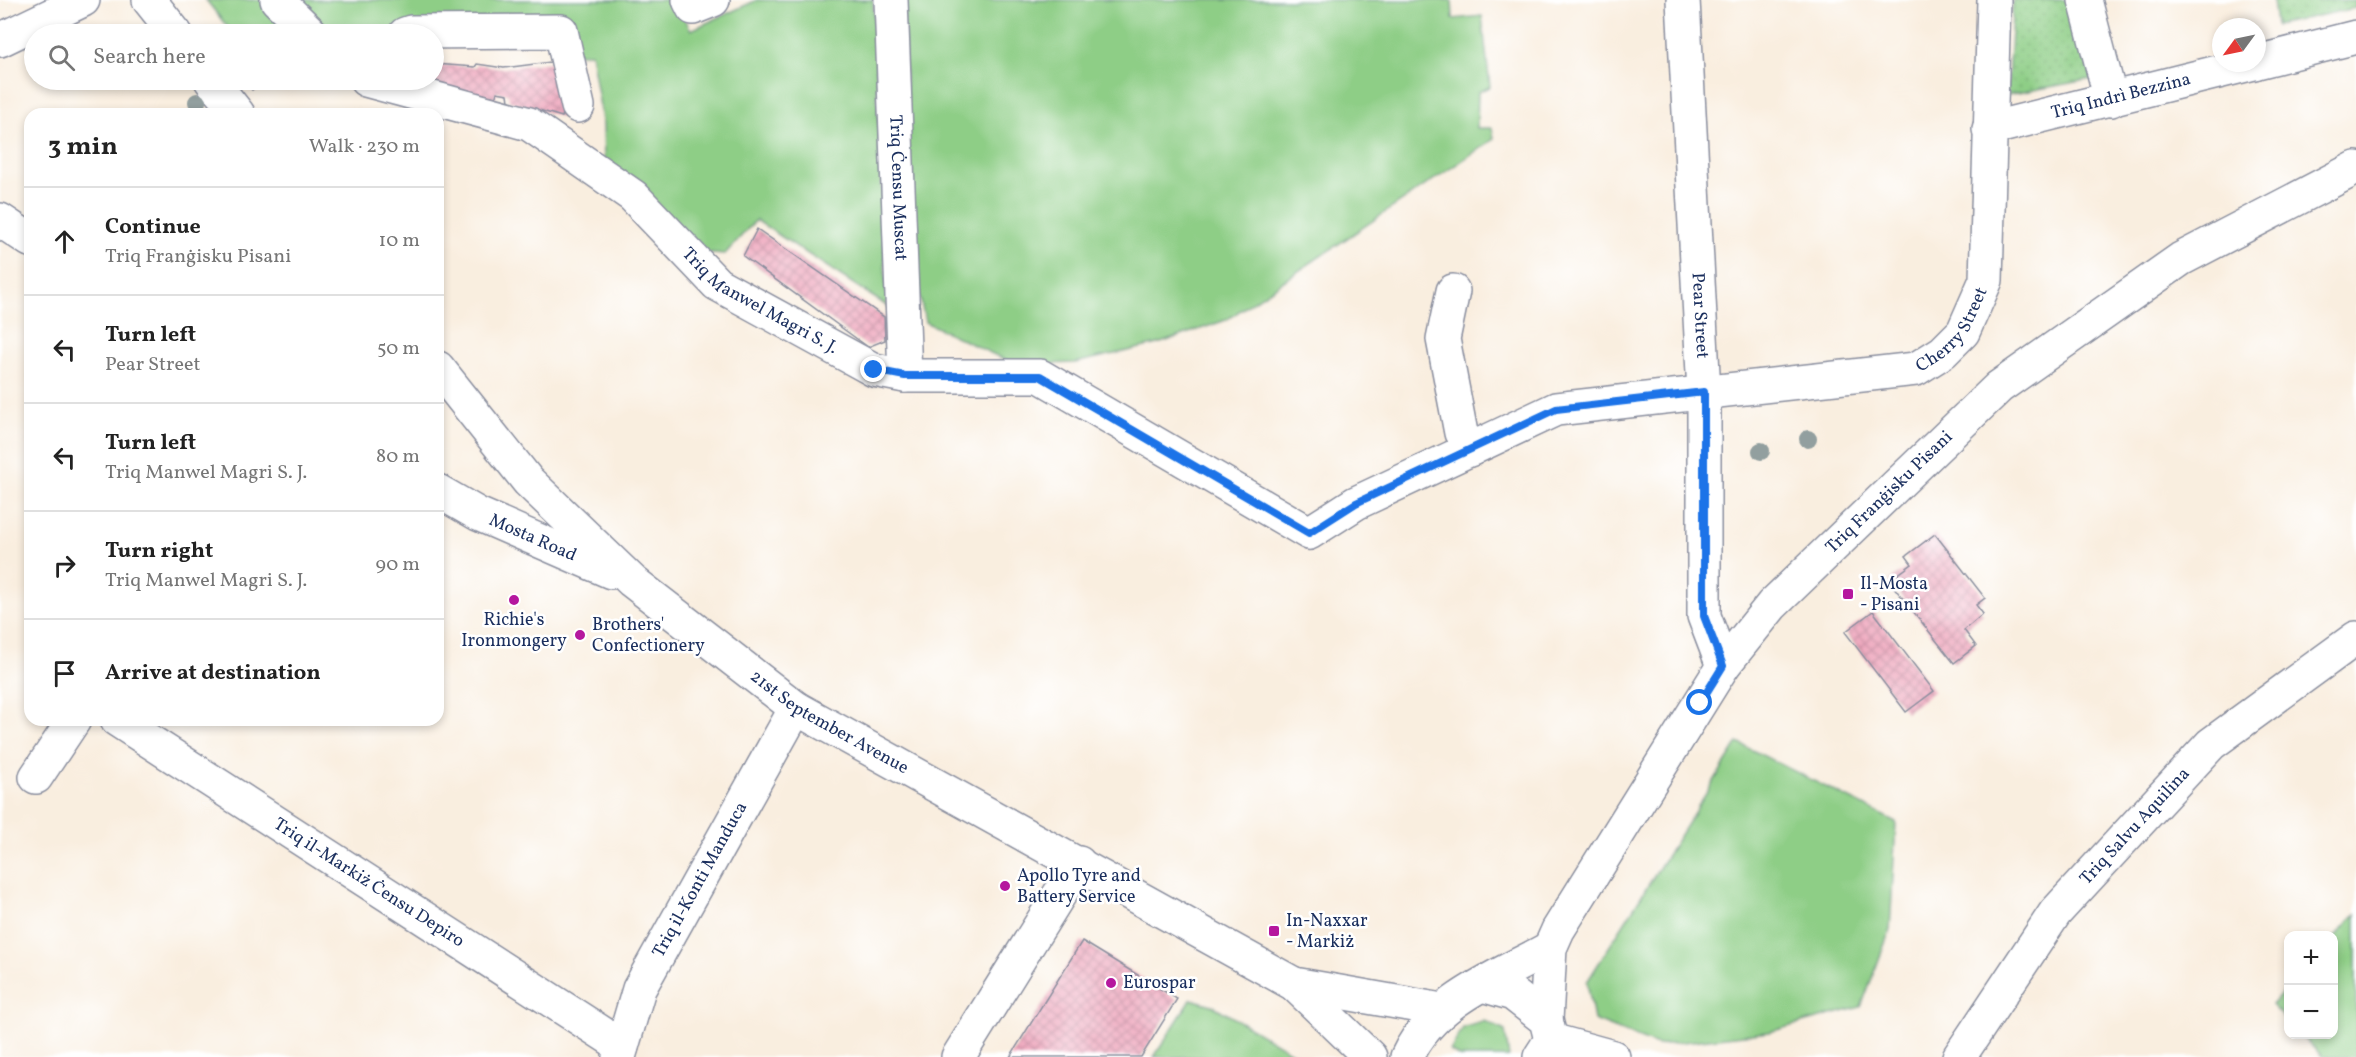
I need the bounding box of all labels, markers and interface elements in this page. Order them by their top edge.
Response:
north arrow [2212,18,2266,72]
search box [24,24,444,90]
icon: search [45,41,78,74]
text: Search here [93,42,206,73]
street label: Triq Indrì Bezzina [2049,67,2193,126]
street label: Triq Ċensu Muscat [883,114,913,261]
text: 3 min [48,129,118,165]
text: Walk · 230 m [309,133,420,161]
text: Continue [105,212,201,243]
icon: ahead [48,225,81,258]
text: 10 m [379,227,420,255]
street label: Triq Manwel Magri S. J. [676,242,842,360]
text: Triq Franġisku Pisani [105,243,291,271]
street label: Pear Street [1685,272,1715,359]
street label: Cherry Street [1911,283,1994,379]
text: Turn left [105,320,196,351]
icon: left [48,333,81,366]
text: 50 m [377,335,420,363]
text: Pear Street [105,351,200,379]
route end [860,356,886,382]
street label: Triq Franġisku Pisani [1820,425,1958,559]
text: Turn left [105,428,196,459]
icon: left [48,441,81,474]
text: 80 m [376,443,420,471]
text: Triq Manwel Magri S. J. [105,459,307,487]
street label: Mosta Road [485,508,581,568]
text: Turn right [105,536,213,567]
icon: right [48,549,81,582]
text: 90 m [376,551,420,579]
text: Triq Manwel Magri S. J. [105,567,307,595]
place label: Il-Mosta - Pisani [1860,572,1928,618]
marker: Il-Mosta - Pisani [1841,587,1855,601]
marker: Richie's Ironmongery [507,593,521,607]
place label: Richie's Ironmongery [461,608,567,654]
place label: Brothers' Confectionery [592,613,705,659]
marker: Brothers' Confectionery [573,628,587,642]
icon: arrive [48,657,81,690]
text: Arrive at destination [105,658,321,689]
street label: 21st September Avenue [745,664,913,780]
route start [1686,689,1712,715]
street label: Triq Salvu Aquilina [2074,762,2196,891]
street label: Triq il-Konti Manduca [646,797,754,962]
street label: Triq il-Markiż Ċensu Depiro [269,812,469,954]
place label: Apollo Tyre and Battery Service [1017,864,1141,910]
marker: Apollo Tyre and Battery Service [998,879,1012,893]
place label: In-Naxxar - Markiż [1286,909,1368,955]
marker: In-Naxxar - Markiż [1267,924,1281,938]
map controls [2284,931,2338,1039]
button: + [2284,931,2338,985]
place label: Eurospar [1123,971,1196,996]
marker: Eurospar [1104,976,1118,990]
button: − [2284,985,2338,1039]

